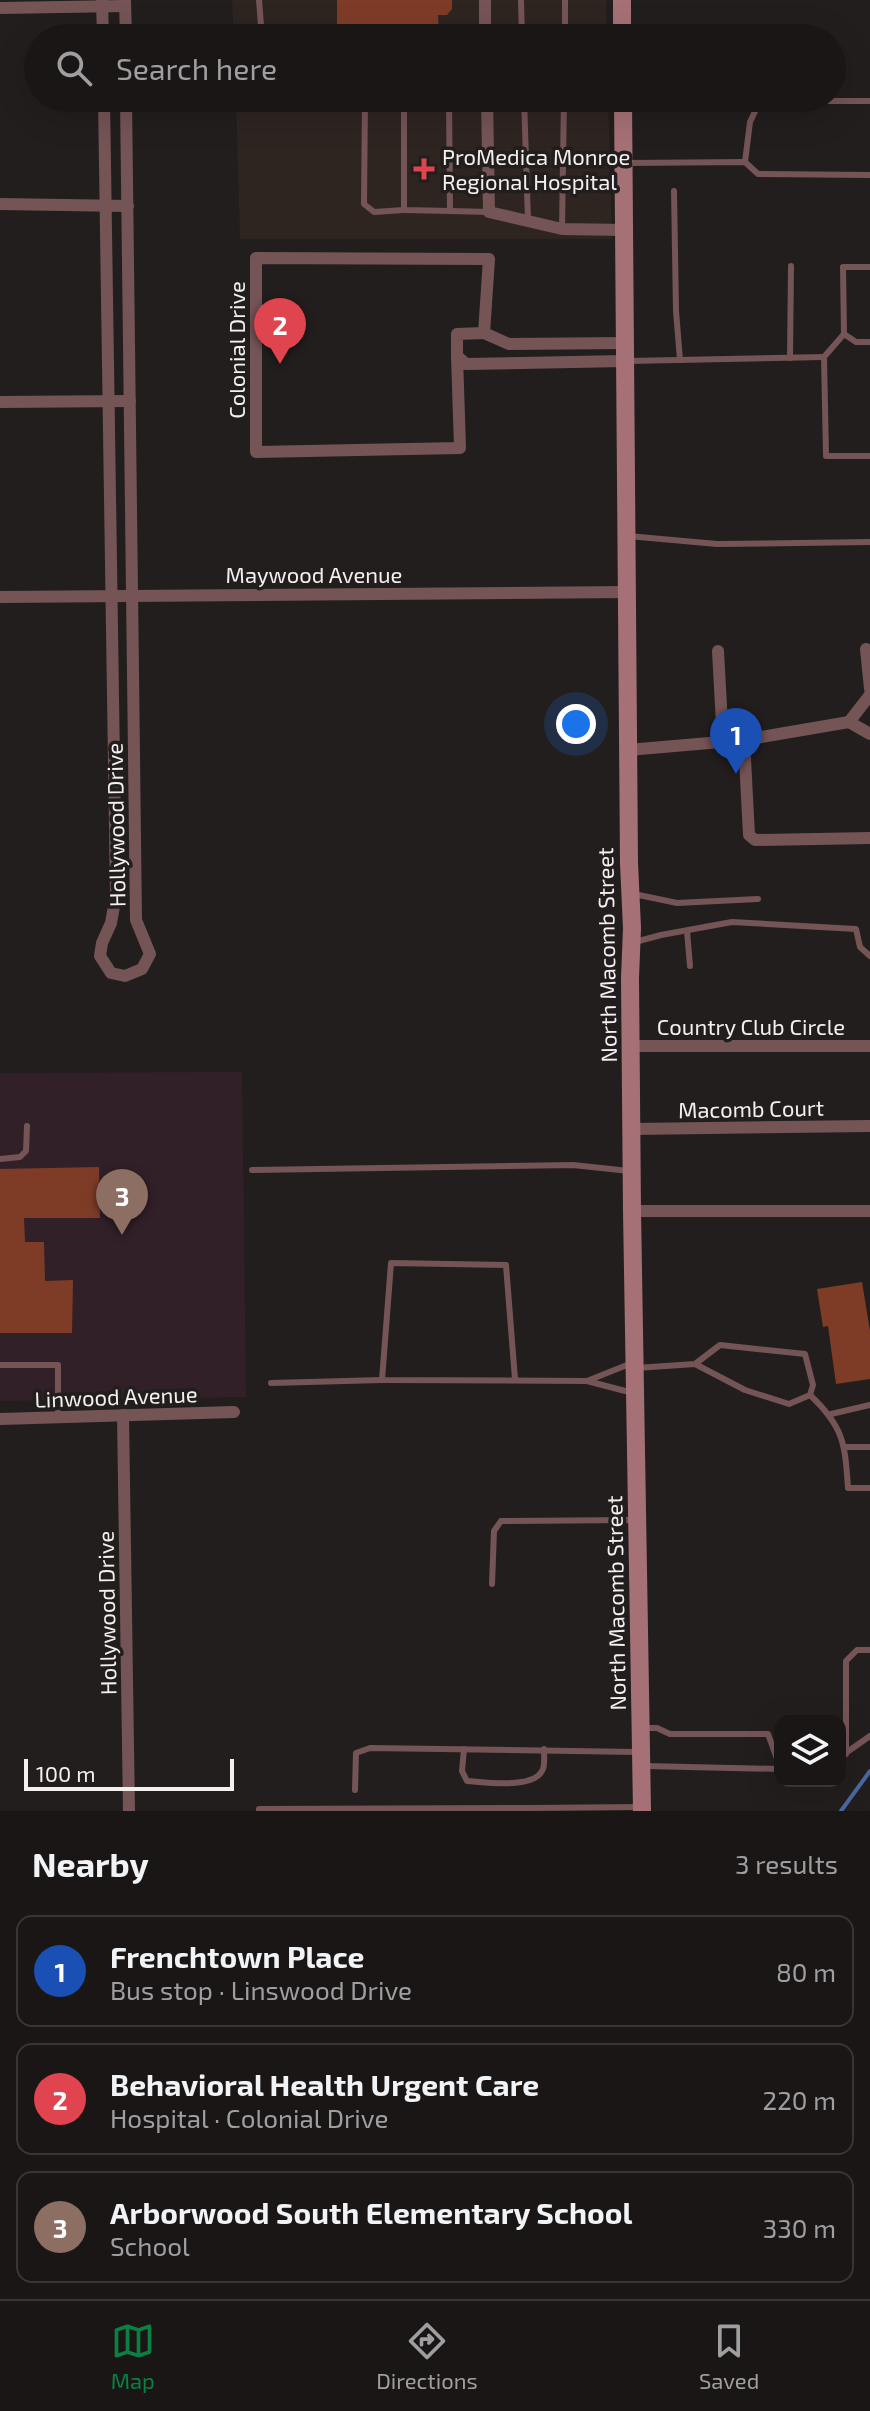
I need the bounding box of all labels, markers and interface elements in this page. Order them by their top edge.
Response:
search box [24,24,846,112]
icon: search [52,46,96,90]
text: Search here [116,50,277,86]
place label: ProMedica Monroe Regional Hospital [442,143,630,194]
marker: ProMedica Monroe Regional Hospital [413,158,435,180]
street label: Colonial Drive [223,281,249,419]
pin: 2 [254,298,306,364]
street label: Maywood Avenue [226,561,402,587]
your location [556,704,596,744]
pin: 1 [710,708,762,774]
street label: Hollywood Drive [101,743,129,907]
street label: North Macomb Street [591,847,621,1063]
street label: Country Club Circle [657,1013,845,1039]
street label: Macomb Court [678,1094,824,1122]
pin: 3 [96,1169,148,1235]
street label: Linwood Avenue [34,1380,198,1412]
street label: North Macomb Street [600,1495,630,1711]
street label: Hollywood Drive [92,1531,120,1695]
map controls [774,1715,846,1787]
button: layers [774,1715,846,1787]
scale bar [24,1755,234,1791]
text: 100 m [36,1760,95,1786]
text: Nearby [32,1843,149,1884]
text: 3 results [735,1848,838,1879]
text: Frenchtown Place [110,1938,364,1974]
text: 1 [54,1956,66,1987]
text: 80 m [776,1956,836,1987]
text: Bus stop · Linswood Drive [110,1974,412,2005]
text: Behavioral Health Urgent Care [110,2066,539,2102]
text: 2 [52,2084,68,2115]
text: 220 m [763,2084,836,2115]
text: Hospital · Colonial Drive [110,2102,388,2133]
text: Arborwood South Elementary School [110,2194,632,2230]
text: 3 [53,2212,67,2243]
text: 330 m [763,2212,836,2243]
text: School [110,2230,190,2261]
tab: Map [111,2319,155,2393]
tab: Directions [376,2319,478,2393]
tab: Saved [699,2319,759,2393]

